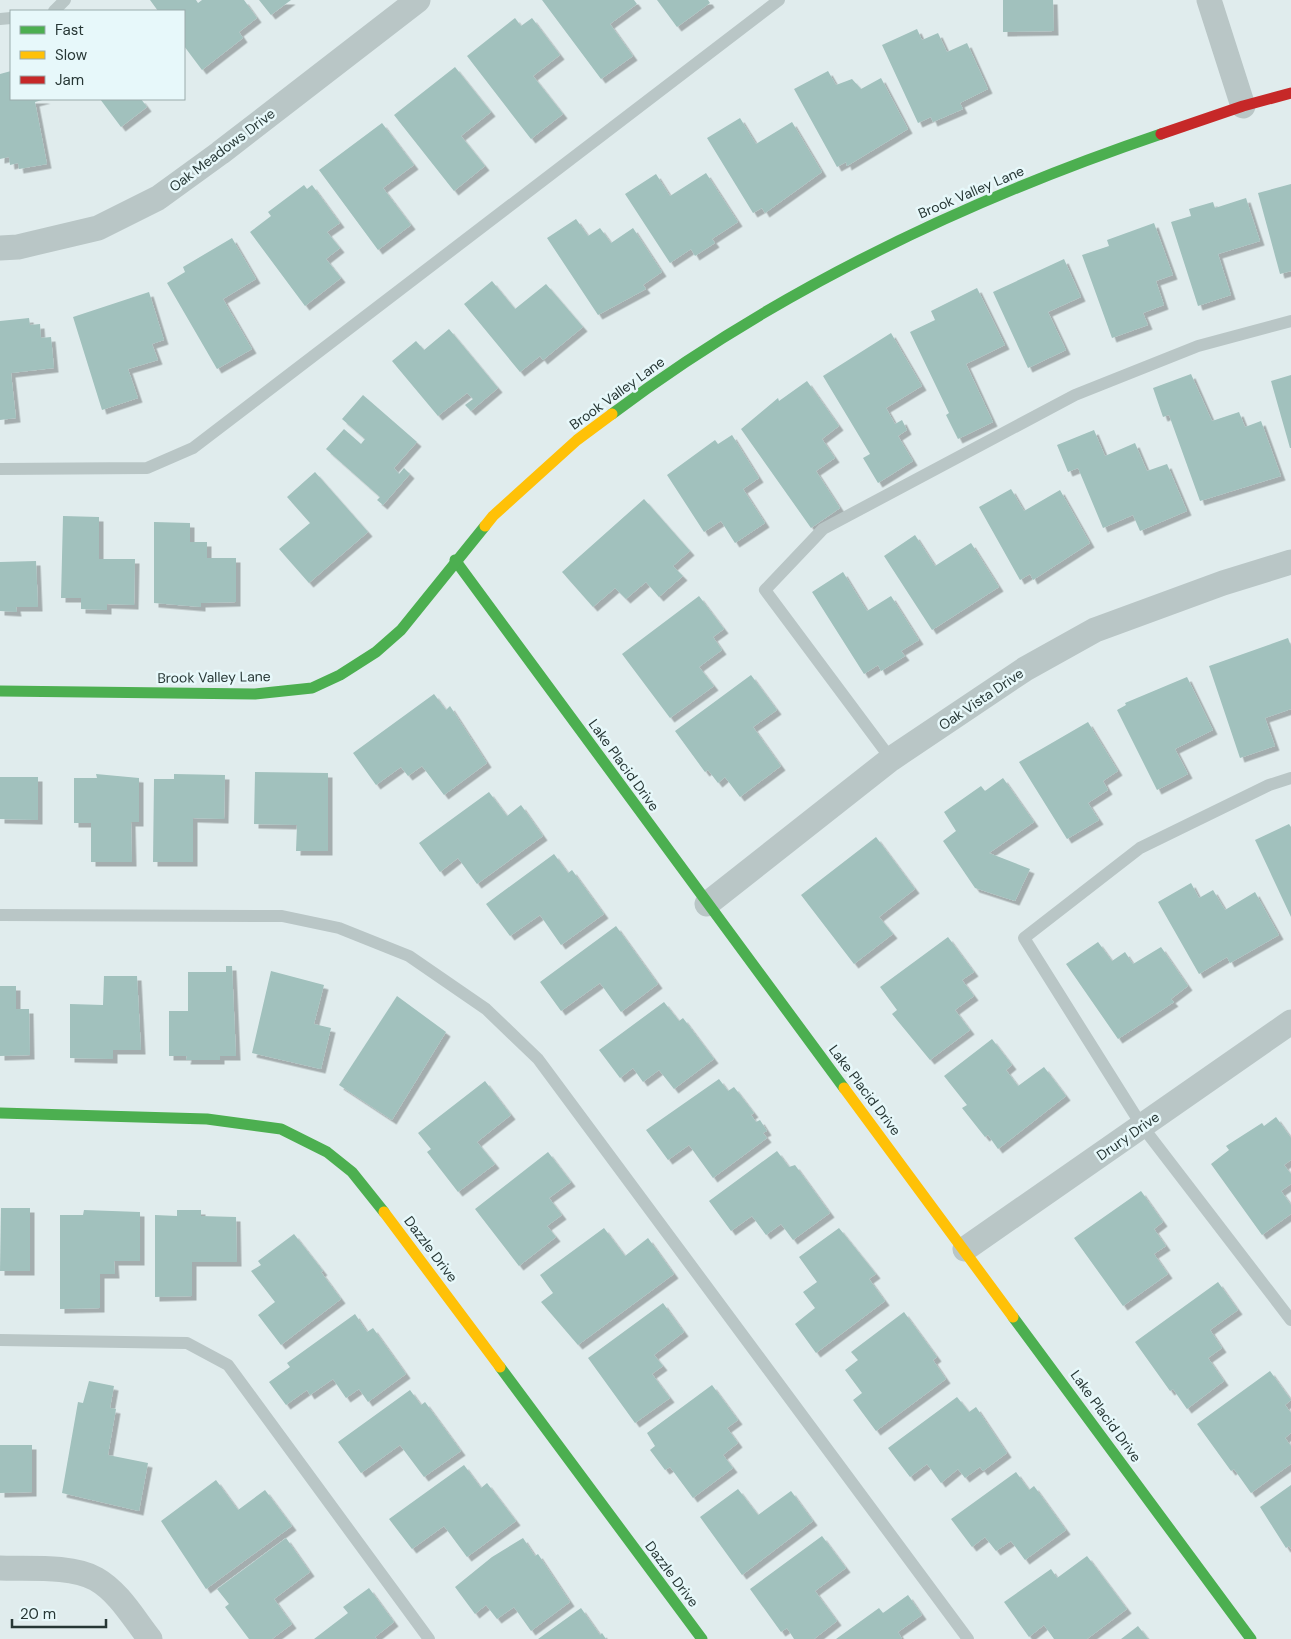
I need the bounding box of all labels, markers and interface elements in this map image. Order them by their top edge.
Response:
legend [10,10,185,100]
text: Fast [55,20,84,40]
text: Slow [55,45,88,65]
text: Jam [55,70,84,90]
street label: Oak Meadows Drive [165,104,279,196]
street label: Brook Valley Lane [915,162,1027,222]
street label: Brook Valley Lane [566,352,668,434]
street label: Oak Vista Drive [935,664,1027,734]
street label: Brook Valley Lane [157,667,271,687]
street label: Lake Placid Drive [585,716,663,814]
street label: Lake Placid Drive [825,1041,905,1139]
street label: Drury Drive [1093,1108,1163,1164]
street label: Dazzle Drive [400,1212,462,1286]
street label: Lake Placid Drive [1067,1367,1145,1465]
street label: Dazzle Drive [641,1537,703,1611]
scale bar [12,1596,106,1628]
text: 20 m [20,1604,56,1624]

